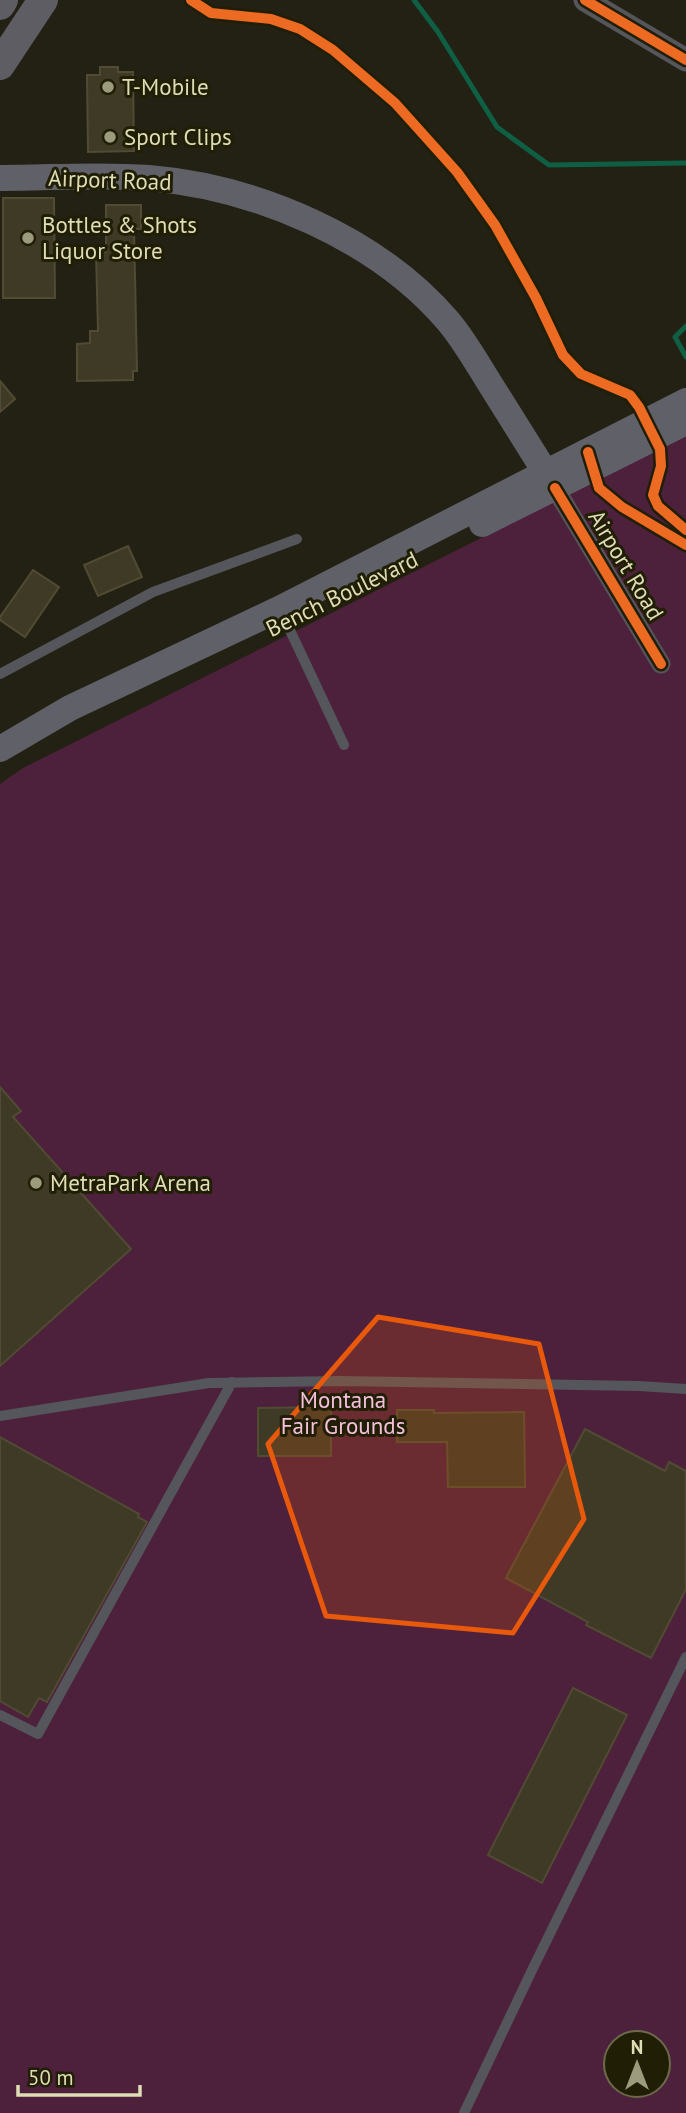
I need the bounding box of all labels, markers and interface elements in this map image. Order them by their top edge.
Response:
place label: T-Mobile [122,72,209,101]
marker: T-Mobile [100,79,116,95]
place label: Sport Clips [124,122,232,151]
marker: Sport Clips [102,129,118,145]
street label: Airport Road [48,163,172,196]
place label: Bottles & Shots Liquor Store [42,210,197,265]
marker: Bottles & Shots Liquor Store [20,230,36,246]
street label: Airport Road [582,504,671,625]
street label: Bench Boulevard [261,544,423,643]
place label: MetraPark Arena [50,1168,211,1197]
marker: MetraPark Arena [28,1175,44,1191]
park label: Montana Fair Grounds [281,1385,405,1440]
north arrow [602,2029,672,2099]
text: N [631,2035,643,2059]
scale bar [18,2054,140,2098]
text: 50 m [28,2064,74,2091]

